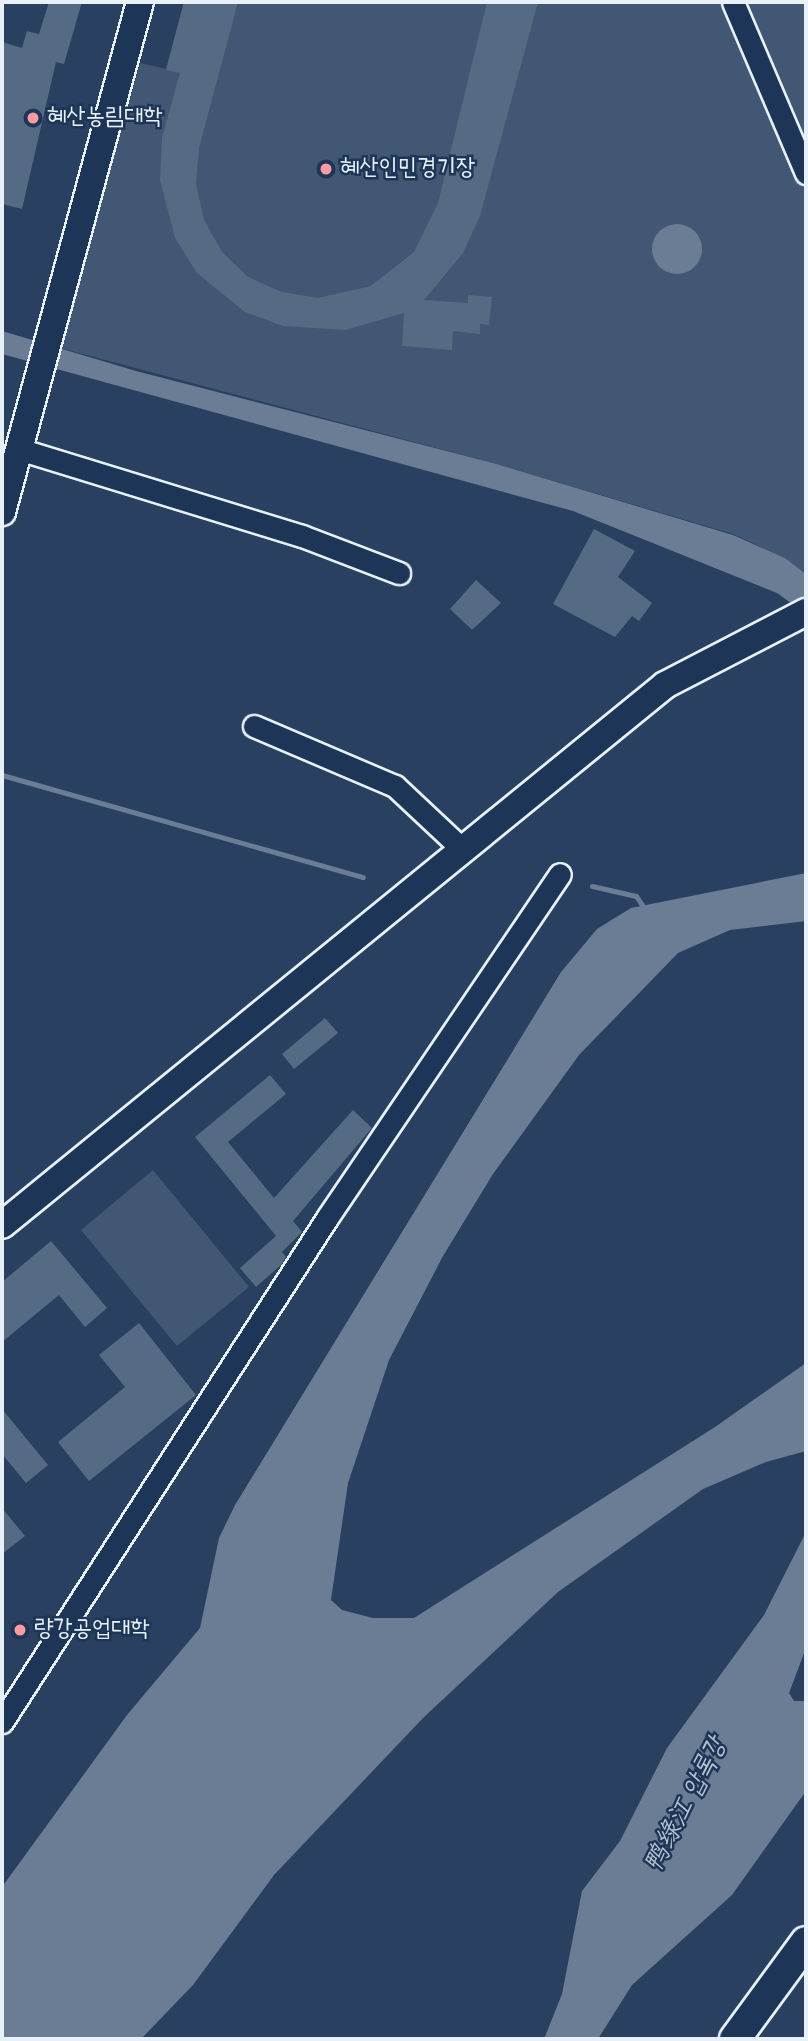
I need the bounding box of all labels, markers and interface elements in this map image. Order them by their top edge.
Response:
place label: 혜산농림대학 [47,104,163,132]
marker: 혜산농림대학 [25,110,41,126]
place label: 혜산인민경기장 [340,155,475,183]
marker: 혜산인민경기장 [318,161,334,177]
place label: 량강공업대학 [34,1616,150,1644]
marker: 량강공업대학 [12,1622,28,1638]
water label: 鸭绿江 압록강 [640,1733,734,1879]

